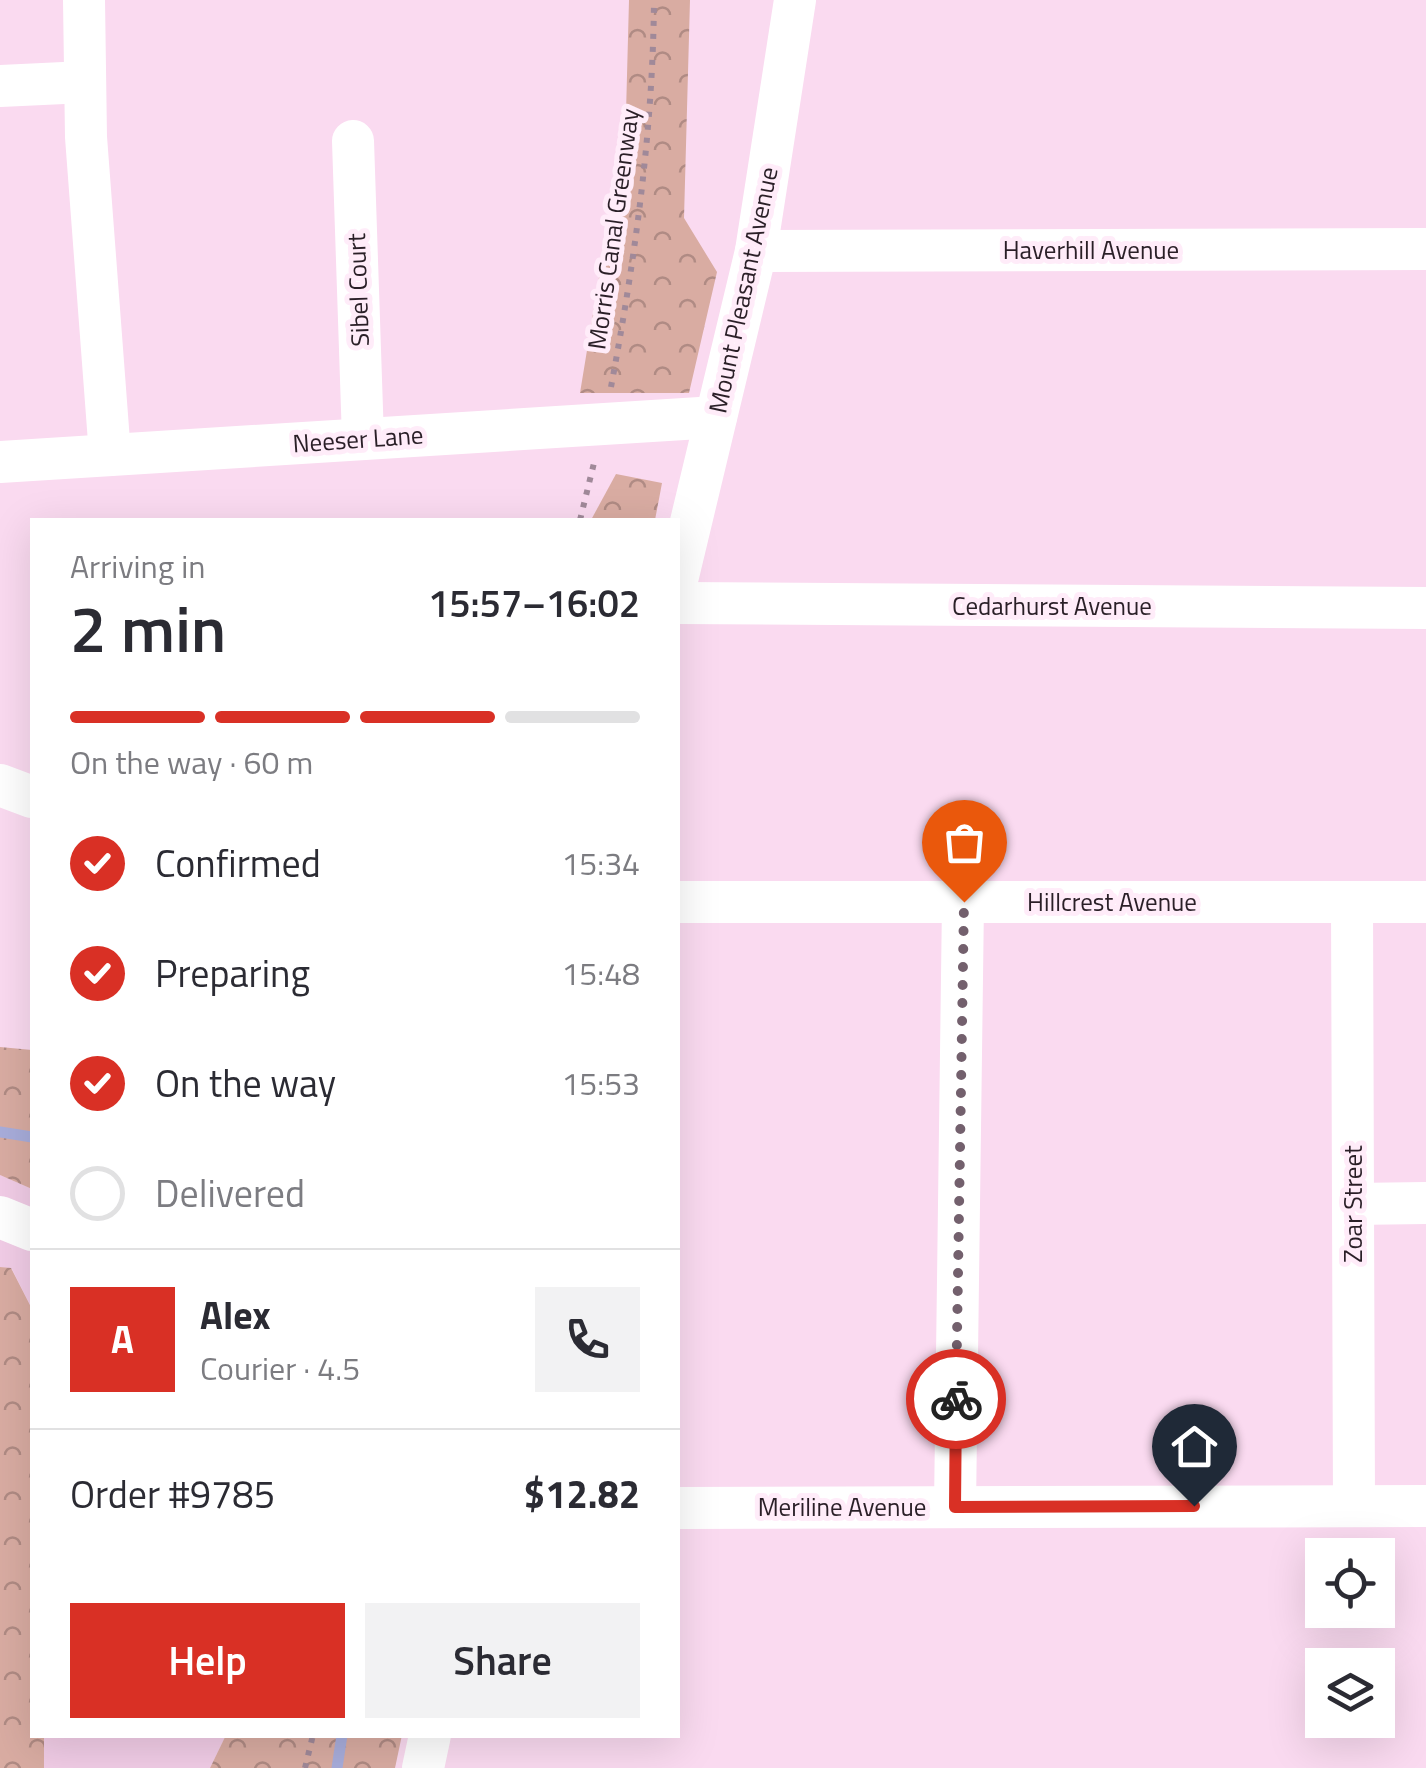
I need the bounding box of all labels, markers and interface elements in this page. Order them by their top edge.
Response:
street label: Morris Canal Greenway [577,106,649,352]
street label: Mount Pleasant Avenue [698,163,788,417]
street label: Haverhill Avenue [1003,231,1179,269]
street label: Sibel Court [337,232,379,347]
street label: Neeser Lane [291,415,425,463]
text: Arriving in [70,542,206,590]
text: 15:57–16:02 [428,574,640,632]
text: 2 min [70,578,226,677]
street label: Cedarhurst Avenue [952,587,1152,625]
text: On the way · 60 m [70,738,313,786]
pin [922,800,1007,903]
icon: bag [937,815,992,870]
text: Confirmed [155,834,321,892]
icon: check [70,836,125,891]
text: 15:34 [561,839,640,887]
street label: Hillcrest Avenue [1027,883,1197,921]
text: Preparing [155,944,310,1002]
icon: check [70,946,125,1001]
text: 15:48 [561,949,640,997]
text: On the way [155,1054,336,1112]
icon: check [70,1056,125,1111]
text: 15:53 [561,1059,640,1107]
street label: Zoar Street [1334,1145,1372,1263]
text: Delivered [155,1164,305,1222]
text: Alex [200,1286,271,1344]
button: phone [535,1287,640,1392]
text: A [111,1310,134,1368]
text: Courier · 4.5 [200,1344,360,1392]
courier [906,1349,1006,1449]
icon: bike [929,1372,984,1427]
pin [1152,1404,1237,1507]
icon: home [1167,1419,1222,1474]
text: Order #9785 [70,1465,275,1523]
text: $12.82 [524,1465,640,1523]
street label: Meriline Avenue [758,1488,926,1526]
map controls [1305,1538,1395,1738]
button: locate [1305,1538,1395,1628]
button: Help [70,1603,345,1718]
button: Share [365,1603,640,1718]
button: layers [1305,1648,1395,1738]

